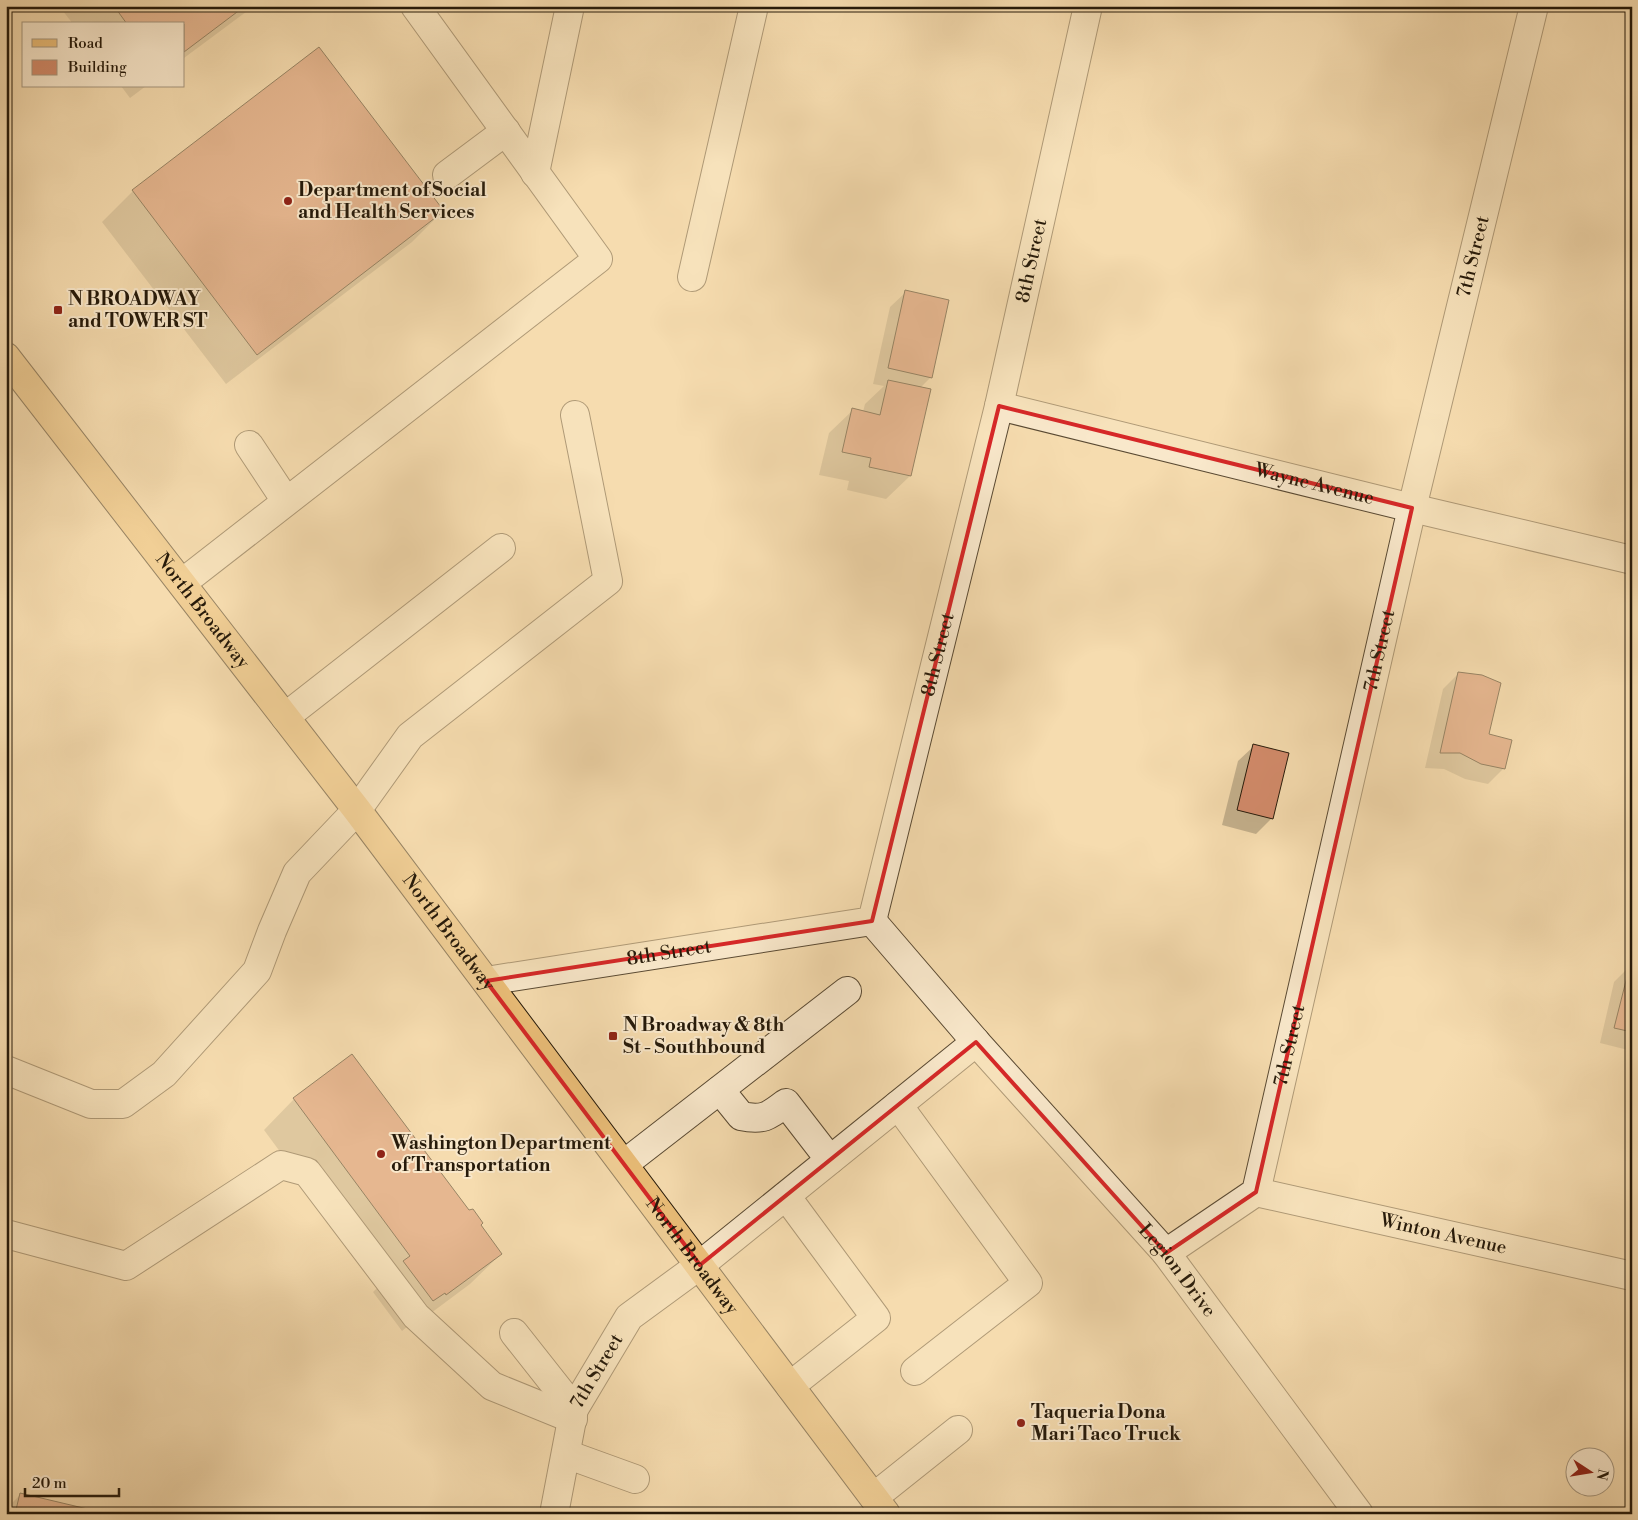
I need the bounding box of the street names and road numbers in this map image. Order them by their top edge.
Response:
street label: 7th Street [1452,213,1495,300]
street label: 8th Street [1010,216,1052,305]
street label: Wayne Avenue [1251,457,1377,510]
street label: North Broadway [150,548,255,674]
street label: 7th Street [1358,607,1401,694]
street label: 8th Street [916,610,960,699]
street label: North Broadway [397,869,501,996]
street label: 8th Street [625,934,713,971]
street label: 7th Street [1268,1002,1310,1089]
street label: North Broadway [640,1193,744,1320]
street label: Winton Avenue [1377,1208,1509,1260]
street label: Legion Drive [1133,1218,1221,1322]
street label: 7th Street [565,1329,628,1413]

